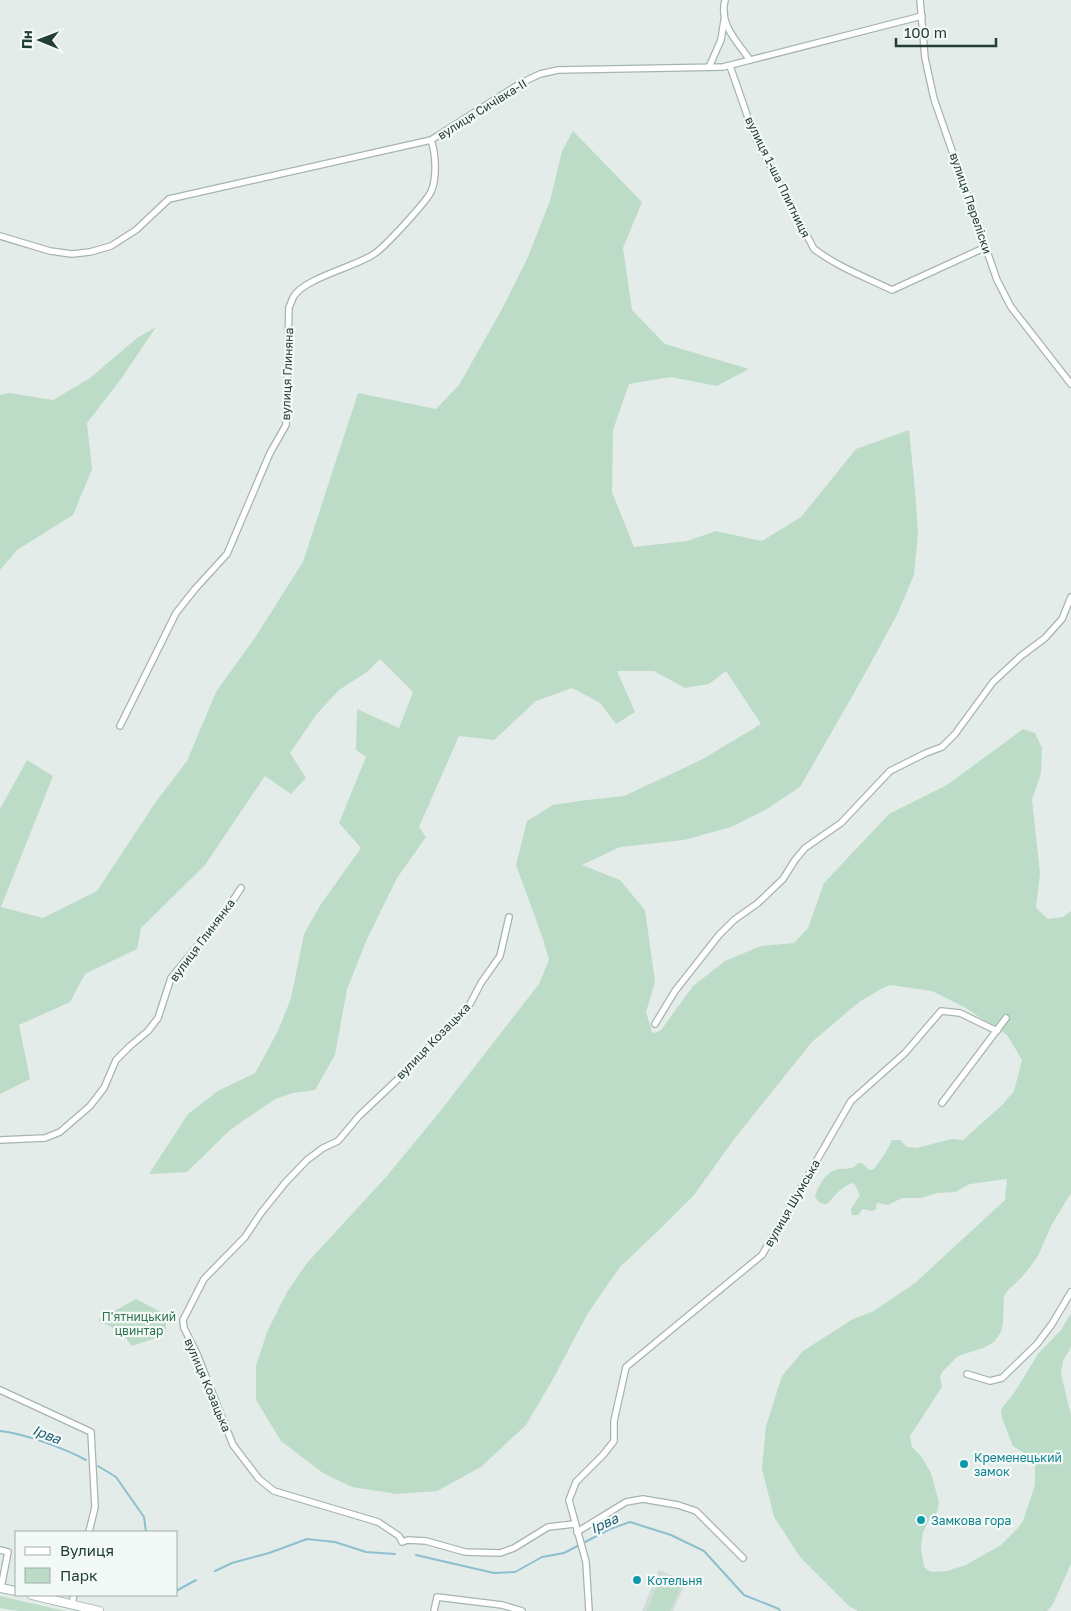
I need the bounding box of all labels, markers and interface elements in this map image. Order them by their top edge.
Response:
north arrow [15,15,65,65]
scale bar [896,15,996,47]
text: 100 m [904,23,947,41]
text: Пн [18,30,35,49]
street label: вулиця Сичівка-II [435,75,529,143]
street label: вулиця 1-ша Плитниця [742,114,814,240]
street label: вулиця Переліски [947,150,995,256]
street label: вулиця Глиняна [278,327,296,421]
street label: вулиця Глинянка [166,896,238,984]
street label: вулиця Козацька [393,1000,473,1082]
street label: вулиця Шумська [761,1157,823,1249]
park label: П'ятницький цвинтар [102,1309,176,1338]
street label: вулиця Козацька [181,1336,235,1434]
water label: Ірва [30,1421,65,1447]
place label: Кременецький замок [974,1450,1062,1479]
marker: Кременецький замок [958,1458,970,1470]
water label: Ірва [587,1509,622,1537]
place label: Замкова гора [931,1513,1011,1528]
marker: Замкова гора [915,1514,927,1526]
legend [15,1531,178,1596]
text: Вулиця [60,1541,114,1559]
text: Парк [60,1566,98,1584]
place label: Котельня [647,1573,702,1588]
marker: Котельня [631,1574,643,1586]

